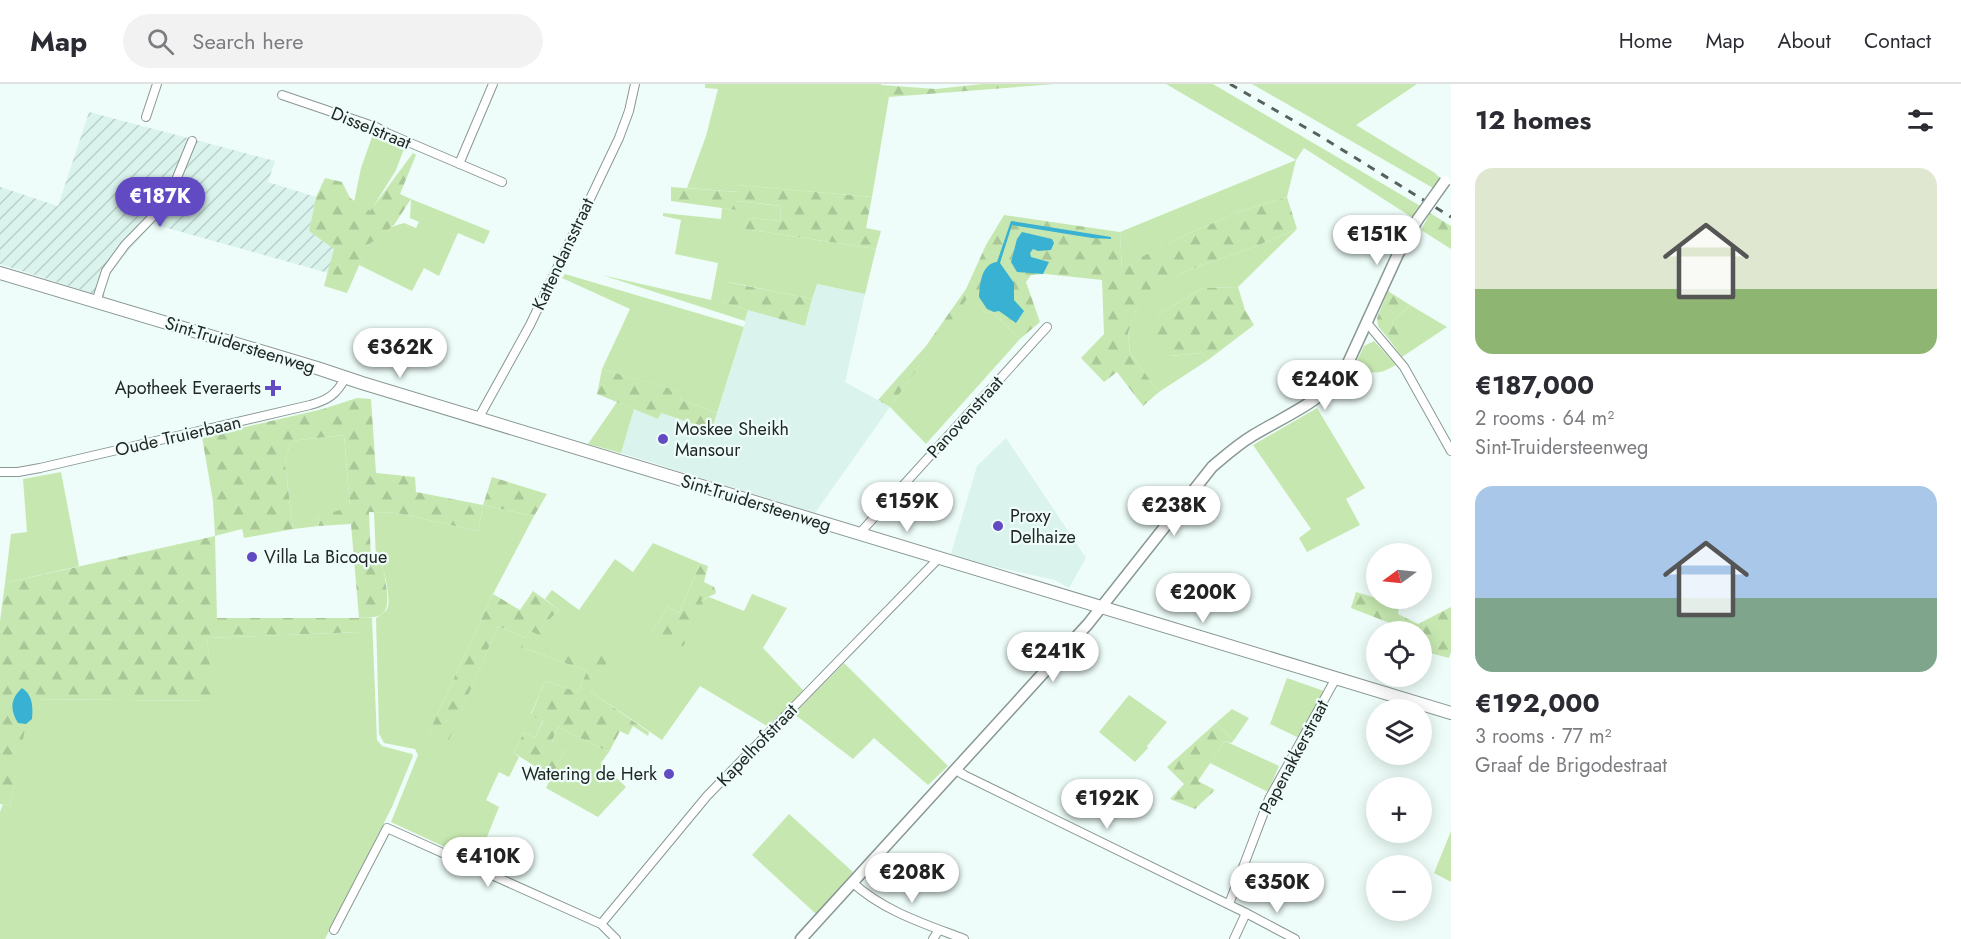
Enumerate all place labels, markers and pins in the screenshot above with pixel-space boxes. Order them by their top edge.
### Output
pin: €187K [118,177,202,228]
pin: €151K [1335,215,1419,266]
pin: €362K [358,328,442,379]
pin: €240K [1283,360,1367,411]
place label: Apotheek Everaerts [115,375,261,401]
marker: Apotheek Everaerts [266,381,280,395]
place label: Moskee Sheikh Mansour [675,416,789,463]
marker: Moskee Sheikh Mansour [656,432,670,446]
pin: €159K [865,482,949,533]
pin: €238K [1132,486,1216,537]
place label: Proxy Delhaize [1010,503,1076,550]
marker: Proxy Delhaize [991,519,1005,533]
place label: Villa La Bicoque [264,544,387,570]
marker: Villa La Bicoque [245,550,259,564]
pin: €200K [1161,573,1245,624]
pin: €241K [1011,632,1095,683]
place label: Watering de Herk [522,761,657,787]
marker: Watering de Herk [662,767,676,781]
pin: €192K [1065,779,1149,830]
pin: €410K [446,837,530,888]
pin: €208K [870,853,954,904]
pin: €350K [1235,863,1319,914]

